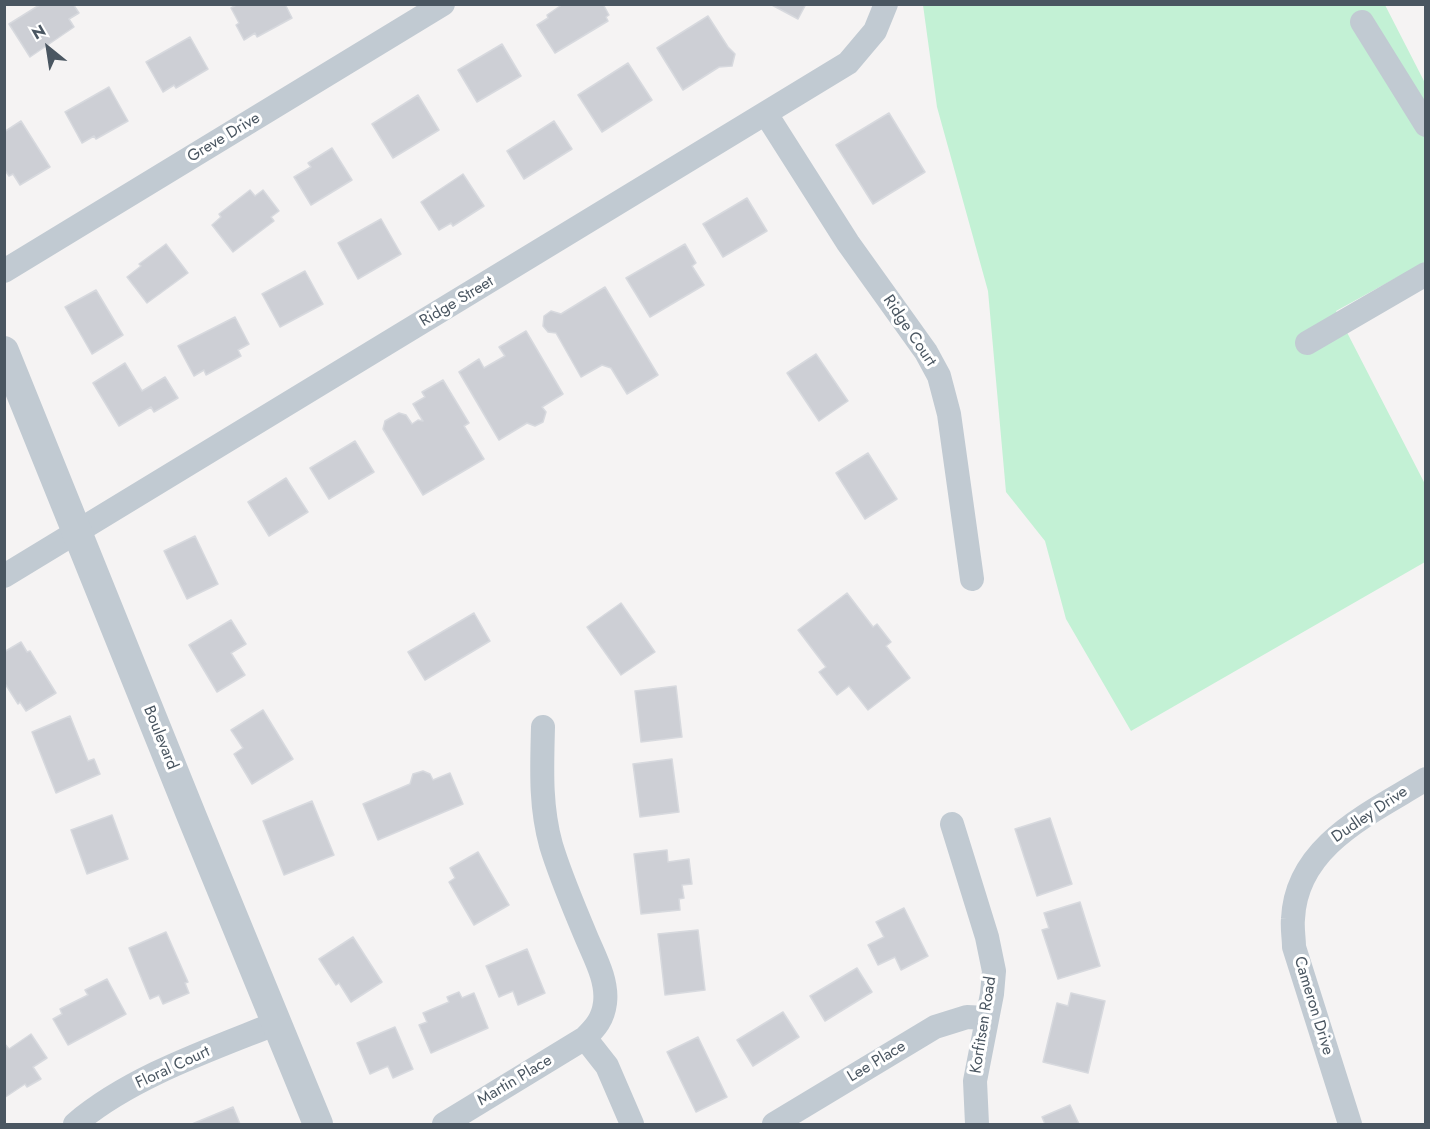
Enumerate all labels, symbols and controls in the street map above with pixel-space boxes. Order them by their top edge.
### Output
north arrow [18,18,78,78]
text: N [27,19,50,45]
street label: Greve Drive [184,109,264,167]
street label: Ridge Street [417,273,497,331]
street label: Ridge Court [878,292,940,370]
street label: Boulevard [139,703,181,773]
street label: Dudley Drive [1328,783,1412,847]
street label: Cameron Drive [1289,954,1337,1058]
street label: Korfitsen Road [967,975,1001,1075]
street label: Lee Place [844,1037,910,1087]
street label: Floral Court [133,1042,213,1094]
street label: Martin Place [474,1051,556,1111]

